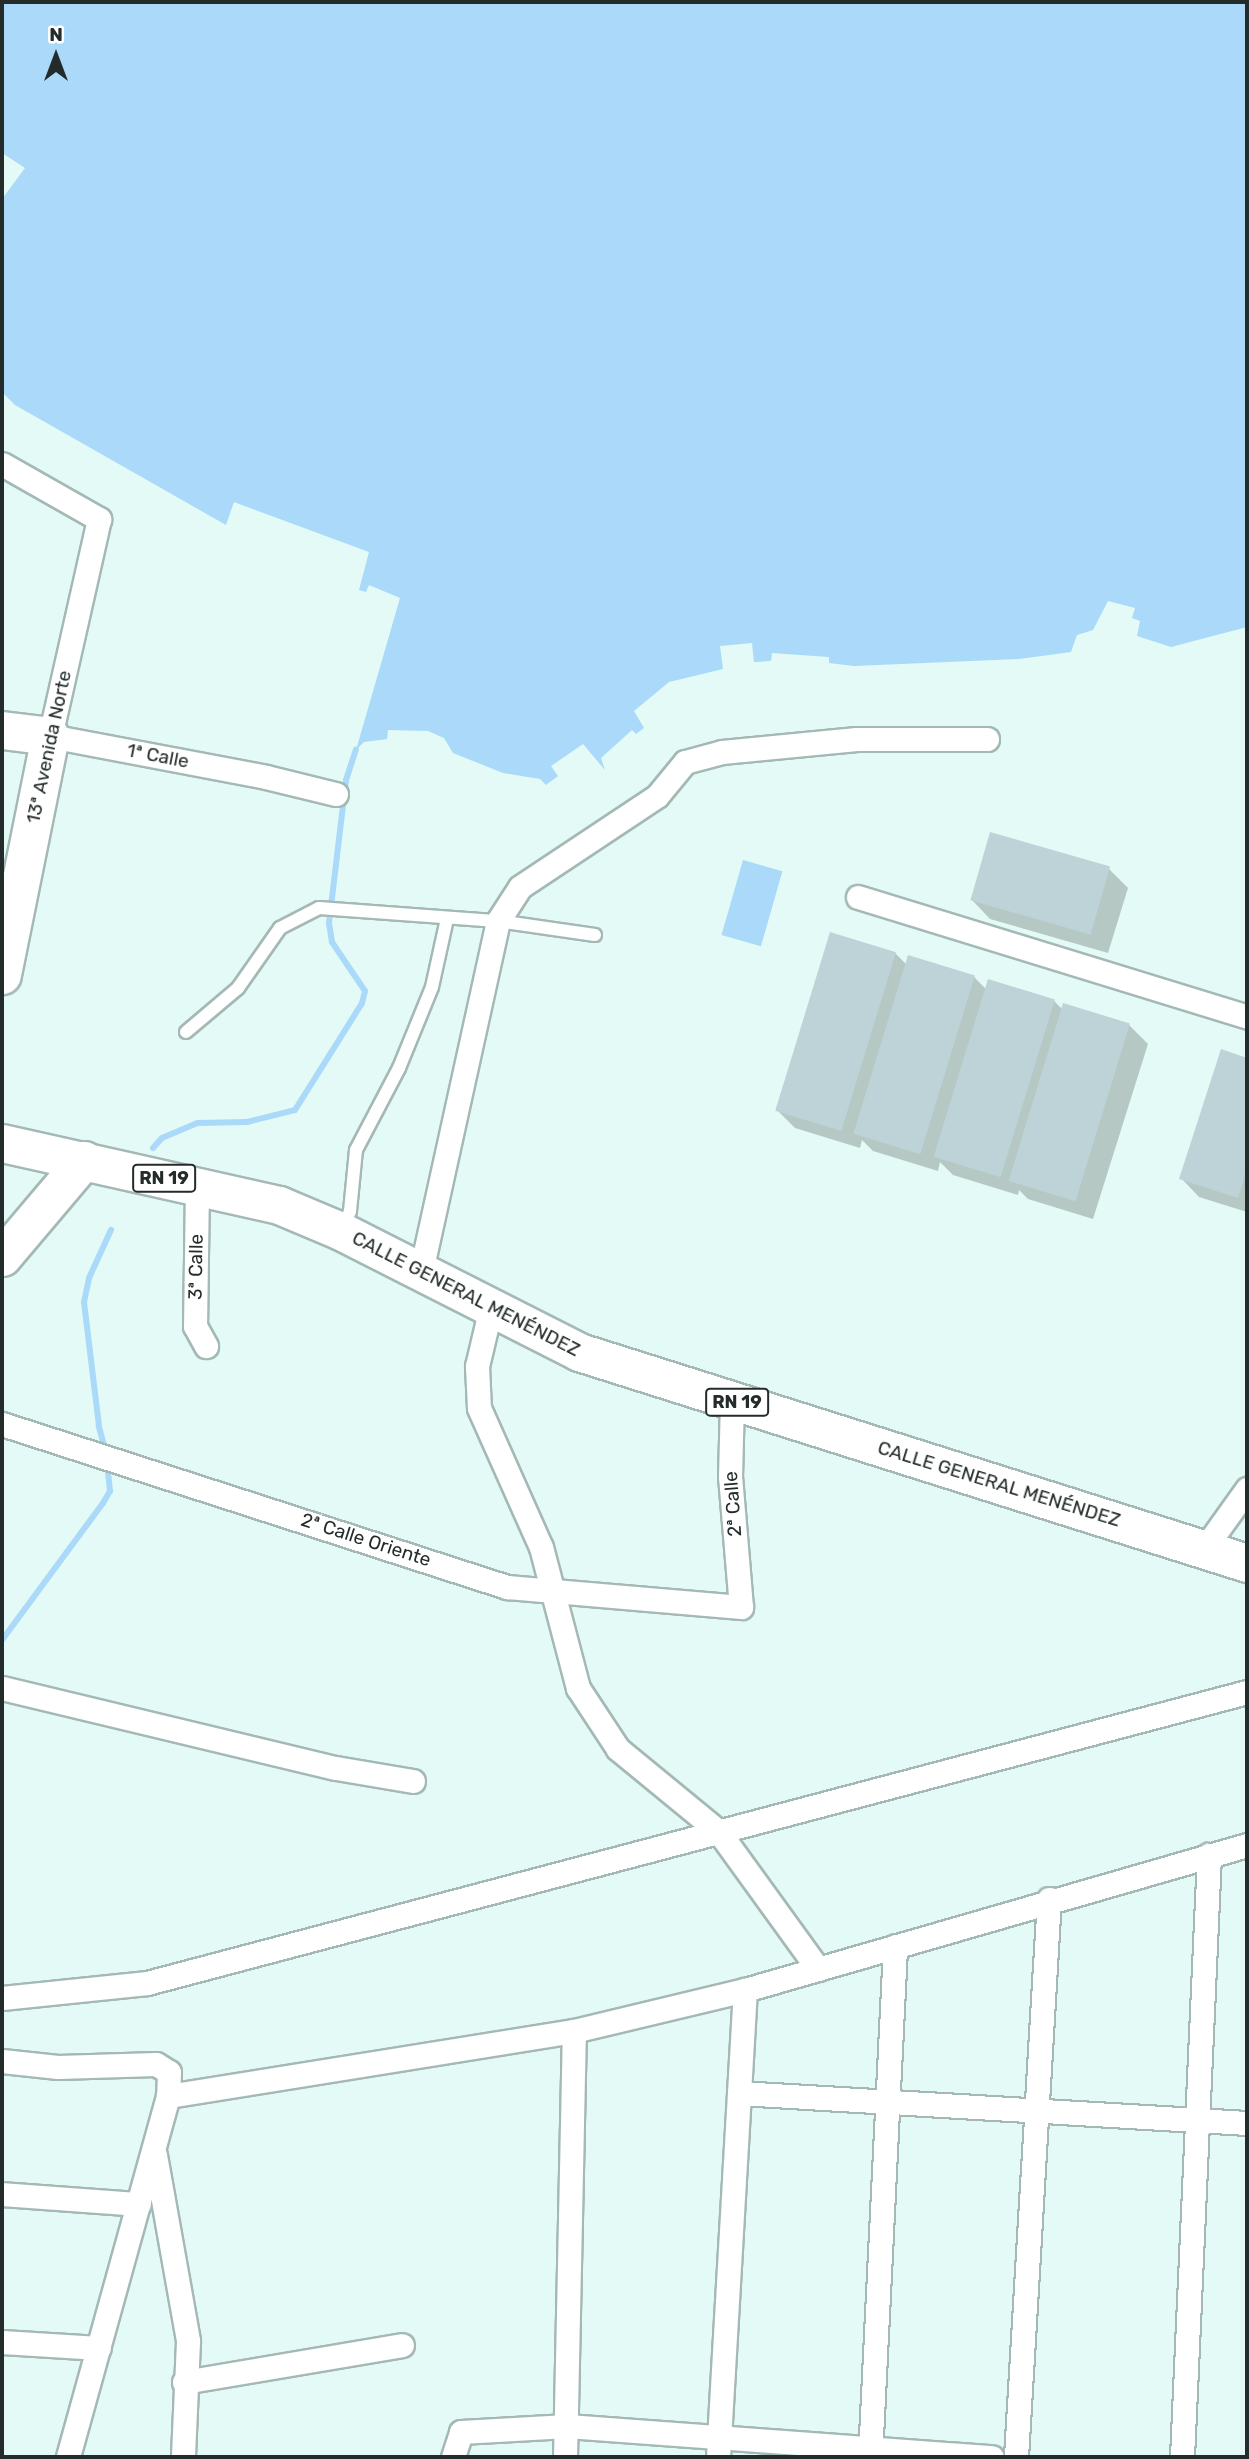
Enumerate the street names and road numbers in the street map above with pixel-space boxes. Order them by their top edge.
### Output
street label: 13ª Avenida Norte [22,668,76,826]
street label: 1ª Calle [125,739,191,773]
road number: RN 19 [131,1163,197,1192]
street label: CALLE GENERAL MENÉNDEZ [348,1226,584,1362]
street label: 3ª Calle [184,1234,208,1300]
road number: RN 19 [704,1387,770,1416]
street label: CALLE GENERAL MENÉNDEZ [875,1436,1123,1532]
street label: 2ª Calle [719,1470,747,1538]
street label: 2ª Calle Oriente [298,1508,434,1572]

